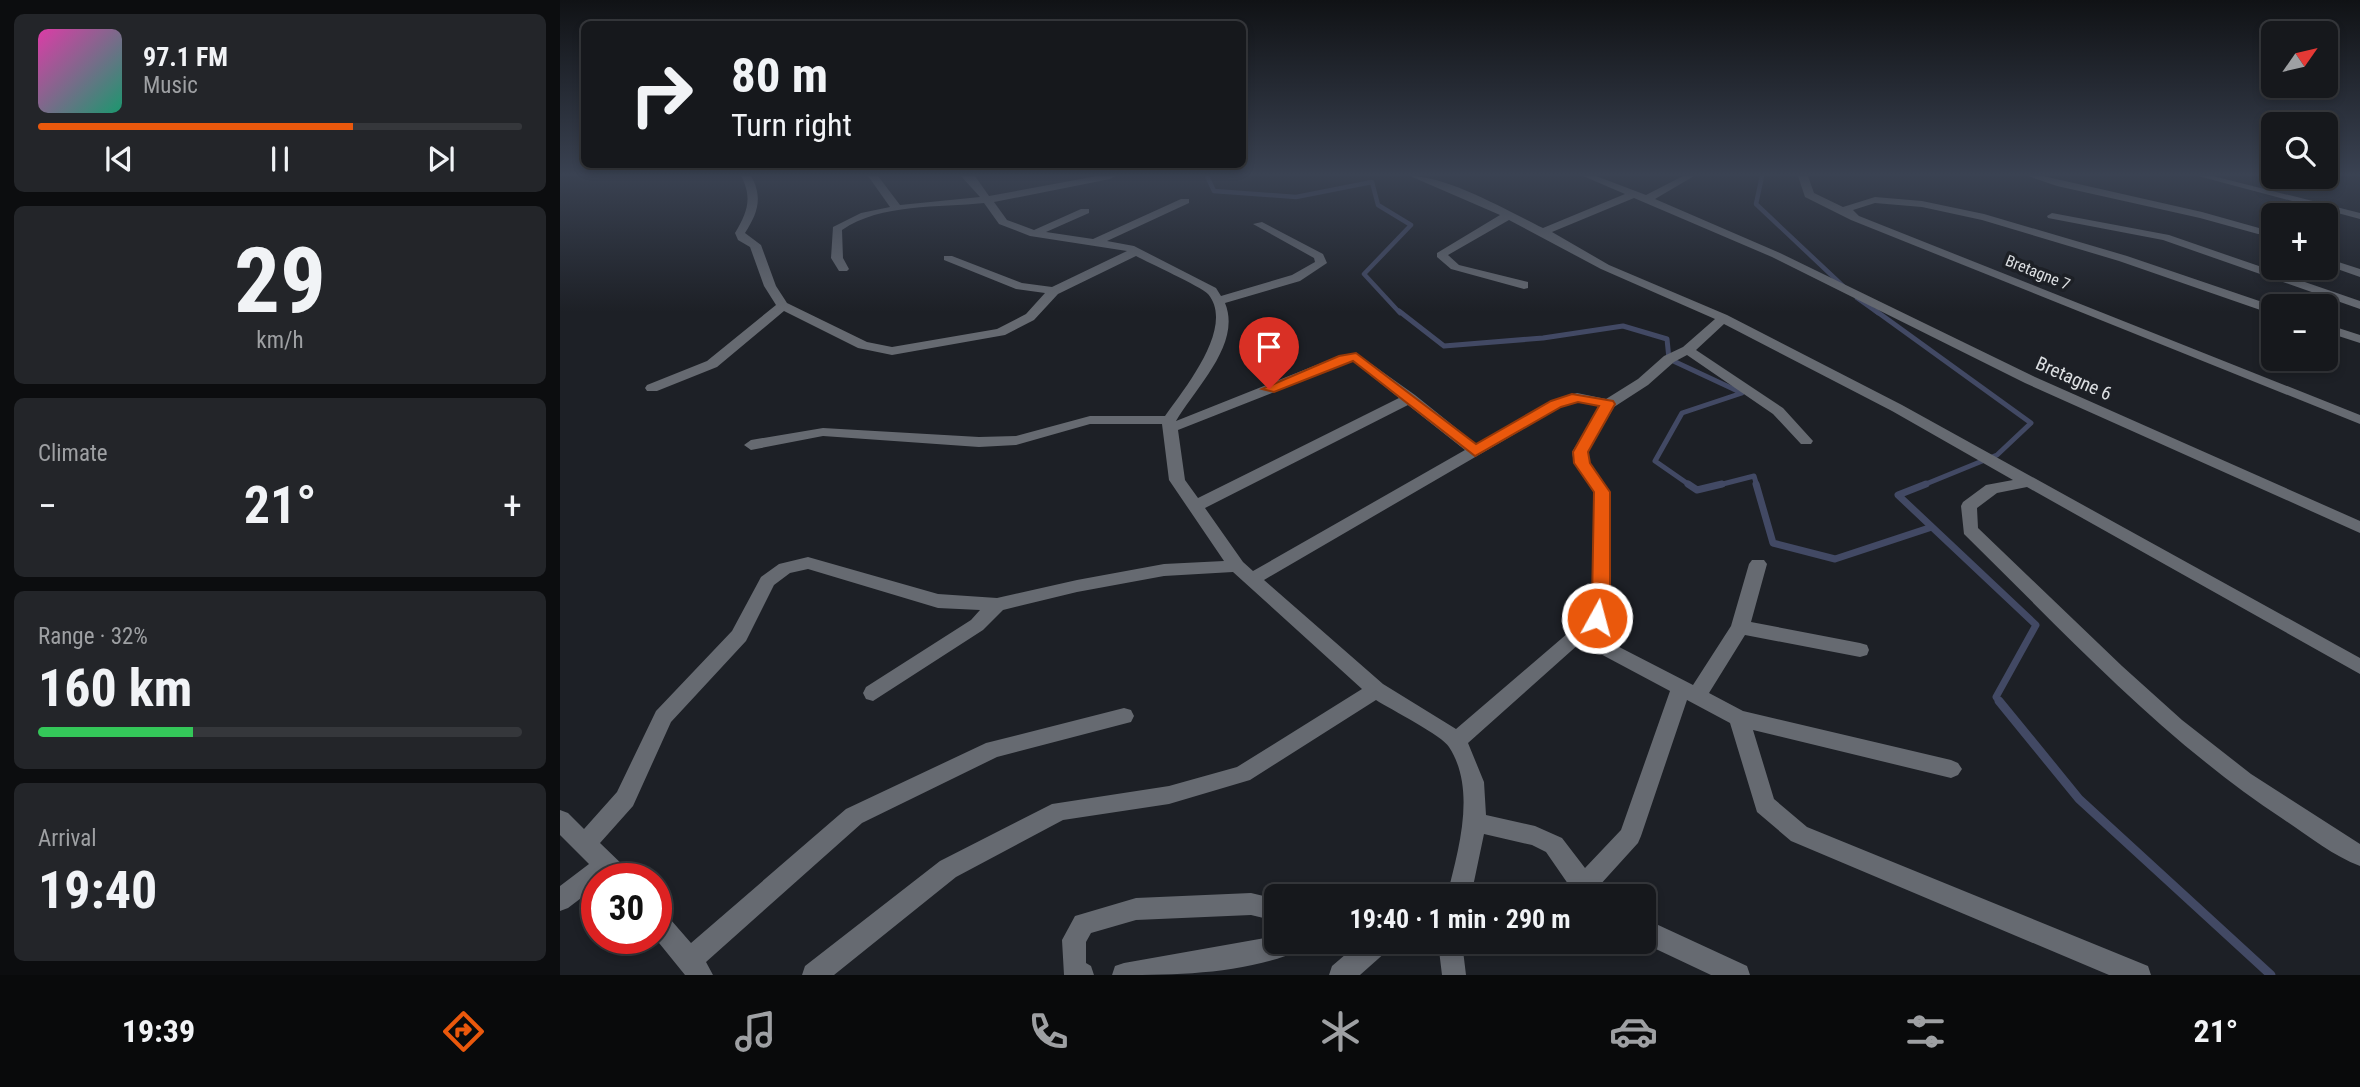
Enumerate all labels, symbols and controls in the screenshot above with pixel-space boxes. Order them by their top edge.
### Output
north arrow [2261,21,2338,98]
map controls [2261,21,2338,371]
text: 97.1 FM [143,42,228,72]
text: 80 m [731,47,828,104]
icon: right [616,49,707,140]
text: Music [143,72,198,99]
text: Turn right [731,106,852,144]
button: search [2261,112,2338,189]
icon: previous [100,140,138,178]
icon: pause [261,140,299,178]
icon: next [422,140,460,178]
button: + [2261,203,2338,280]
text: 29 [234,228,326,334]
street label: Bretagne 7 [2003,251,2073,294]
button: − [2261,294,2338,371]
pin [1239,317,1299,389]
text: km/h [256,327,304,354]
icon: arrive [1250,328,1288,366]
street label: Bretagne 6 [2032,352,2115,405]
text: Climate [38,440,108,467]
text: 21° [244,475,316,536]
text: − [38,484,57,528]
text: + [503,484,522,528]
position arrow [1560,581,1634,655]
text: Range · 32% [38,623,148,650]
text: 160 km [38,658,192,719]
text: Arrival [38,825,97,852]
text: 19:40 [38,860,157,921]
speed limit sign: 30 [581,863,672,954]
text: 19:40 · 1 min · 290 m [1350,904,1570,934]
icon: directions [439,1007,488,1056]
icon: music [731,1007,780,1056]
icon: phone [1024,1007,1073,1056]
icon: climate [1316,1007,1365,1056]
icon: car [1609,1007,1658,1056]
icon: filters [1901,1007,1950,1056]
text: 19:39 [122,1012,195,1050]
text: 21° [2193,1012,2238,1050]

